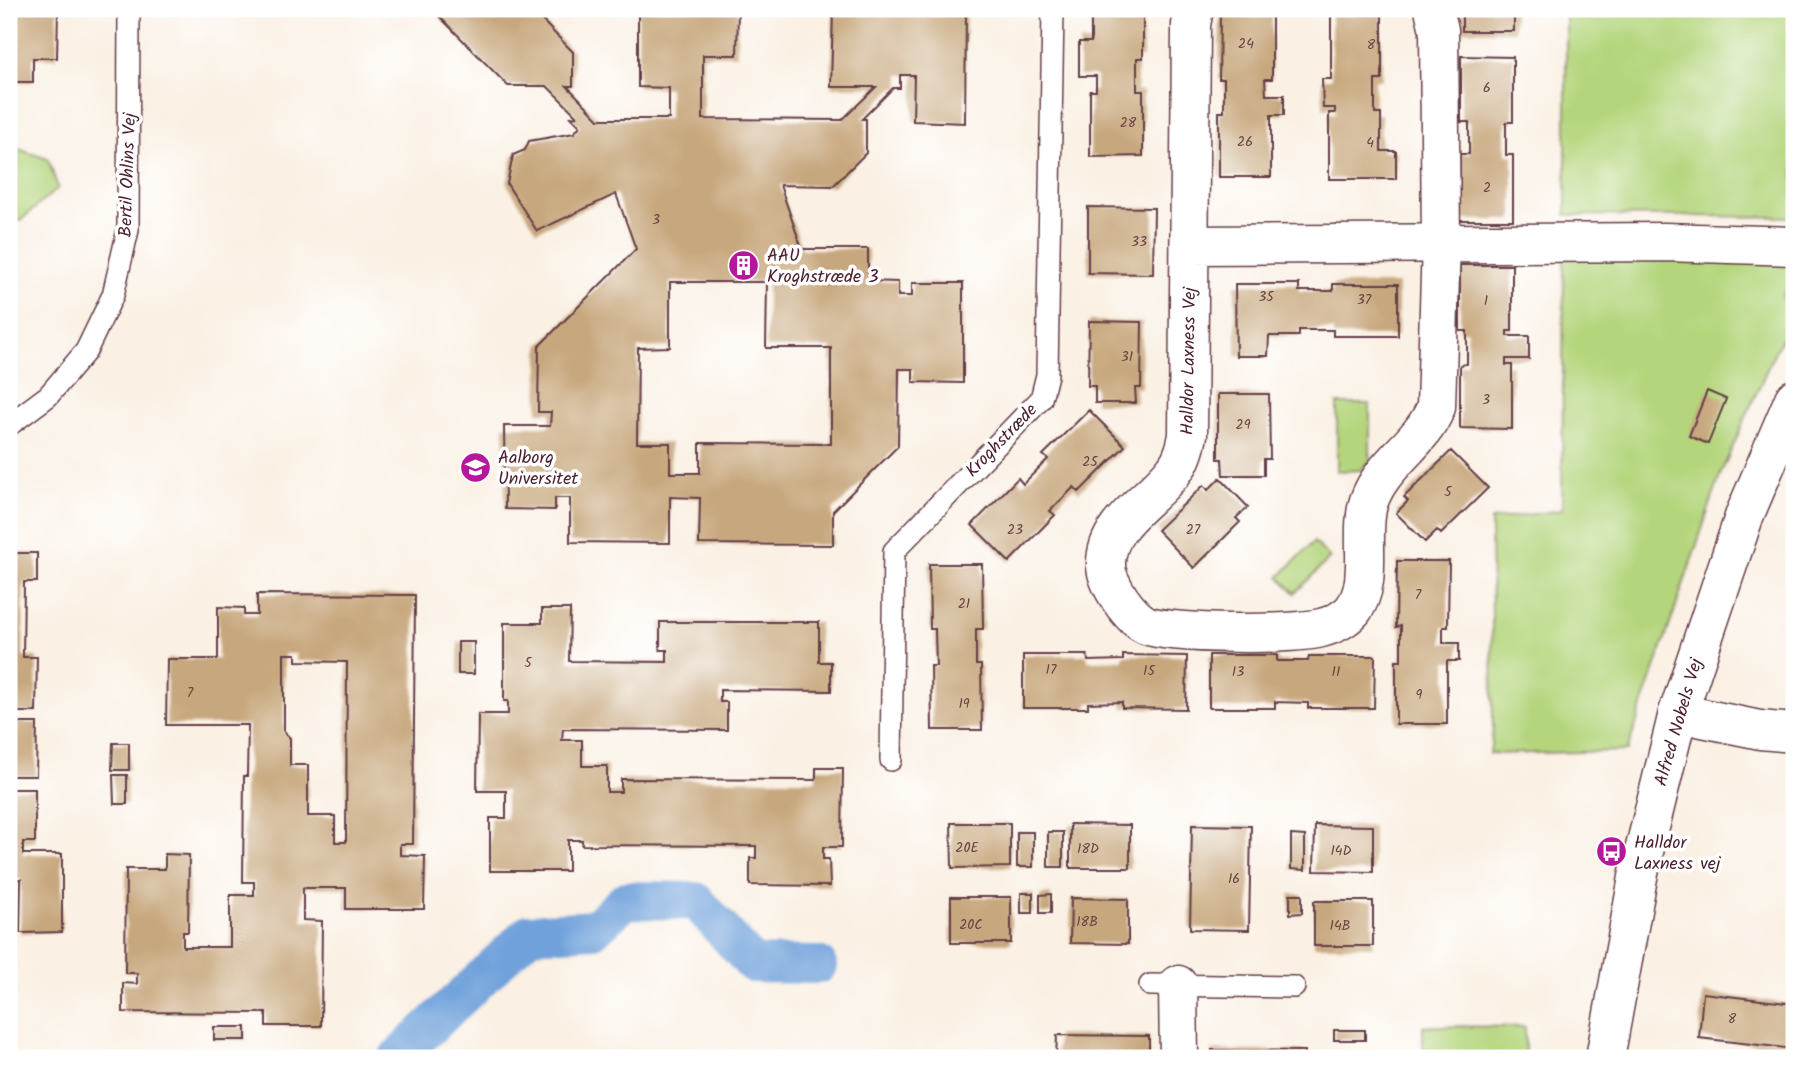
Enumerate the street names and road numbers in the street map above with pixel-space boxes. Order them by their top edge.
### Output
street label: Bertil Ohlins Vej [112,111,145,238]
street label: Halldor Laxness Vej [1174,285,1205,435]
street label: Kroghstræde [959,397,1045,485]
street label: Alfred Nobels Vej [1647,654,1712,790]

